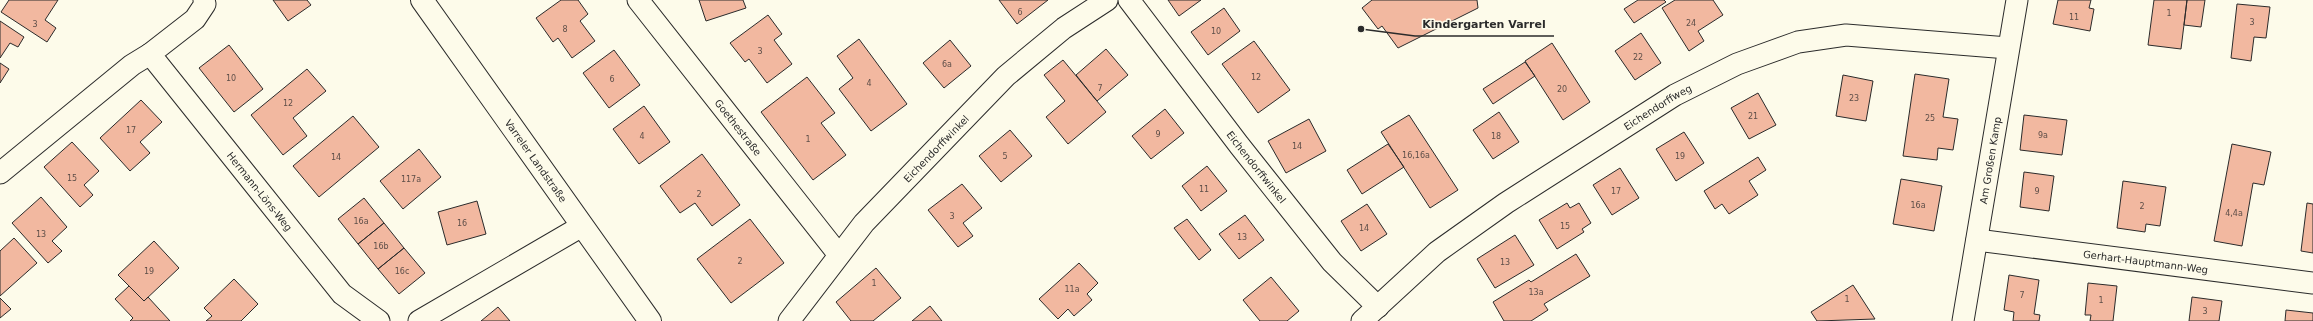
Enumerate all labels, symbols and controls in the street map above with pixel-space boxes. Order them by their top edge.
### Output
house number: 6 [1017,8,1023,17]
house number: 1 [2166,9,2172,18]
callout: Kindergarten Varrel [1415,13,1554,36]
house number: 11 [2069,13,2079,22]
text: Kindergarten Varrel [1422,18,1546,31]
house number: 3 [2249,18,2255,27]
house number: 24 [1686,19,1696,28]
house number: 3 [32,20,38,29]
house number: 8 [562,25,568,34]
house number: 10 [1211,27,1221,36]
house number: 3 [757,47,763,56]
house number: 22 [1633,53,1643,62]
house number: 6a [942,60,952,69]
house number: 12 [1251,73,1261,82]
house number: 10 [226,74,236,83]
house number: 6 [609,75,615,84]
house number: 4 [866,79,872,88]
street label: Eichendorffweg [1622,82,1693,132]
house number: 7 [1097,84,1103,93]
house number: 20 [1557,85,1567,94]
house number: 23 [1849,94,1859,103]
street label: Goethestraße [713,97,764,157]
house number: 12 [283,99,293,108]
house number: 21 [1748,112,1758,121]
street label: Eichendorffwinkel [901,113,971,184]
house number: 25 [1925,114,1935,123]
street label: Am Großen Kamp [1977,116,2003,205]
street label: Varreler Landstraße [503,117,569,204]
house number: 17 [126,126,136,135]
street label: Eichendorffwinkel [1225,129,1288,205]
house number: 9 [1155,130,1161,139]
house number: 9a [2038,131,2048,140]
house number: 4 [639,132,645,141]
house number: 18 [1491,132,1501,141]
house number: 1 [805,135,811,144]
house number: 14 [1292,142,1302,151]
street label: Hermann-Löns-Weg [225,150,295,233]
house number: 16,16a [1402,151,1430,160]
house number: 5 [1002,152,1008,161]
house number: 19 [1675,152,1685,161]
house number: 14 [331,153,341,162]
house number: 15 [67,174,77,183]
house number: 117a [401,175,421,184]
house number: 11 [1199,185,1209,194]
house number: 17 [1611,187,1621,196]
house number: 9 [2034,187,2040,196]
house number: 2 [696,190,702,199]
house number: 16a [1910,201,1926,210]
house number: 2 [2139,202,2145,211]
house number: 4,4a [2225,209,2243,218]
house number: 3 [949,212,955,221]
house number: 16a [353,217,369,226]
house number: 16 [457,219,467,228]
house number: 15 [1560,222,1570,231]
house number: 14 [1359,224,1369,233]
house number: 13 [36,230,46,239]
house number: 13 [1237,233,1247,242]
house number: 16b [373,242,389,251]
street label: Gerhart-Hauptmann-Weg [2082,248,2209,275]
house number: 2 [737,257,743,266]
house number: 13 [1500,258,1510,267]
house number: 19 [144,267,154,276]
house number: 16c [395,267,409,276]
house number: 1 [871,279,877,288]
house number: 11a [1064,285,1080,294]
house number: 13a [1528,288,1544,297]
house number: 7 [2019,291,2025,300]
house number: 1 [1844,295,1850,304]
house number: 1 [2098,296,2104,305]
house number: 3 [2202,307,2208,316]

